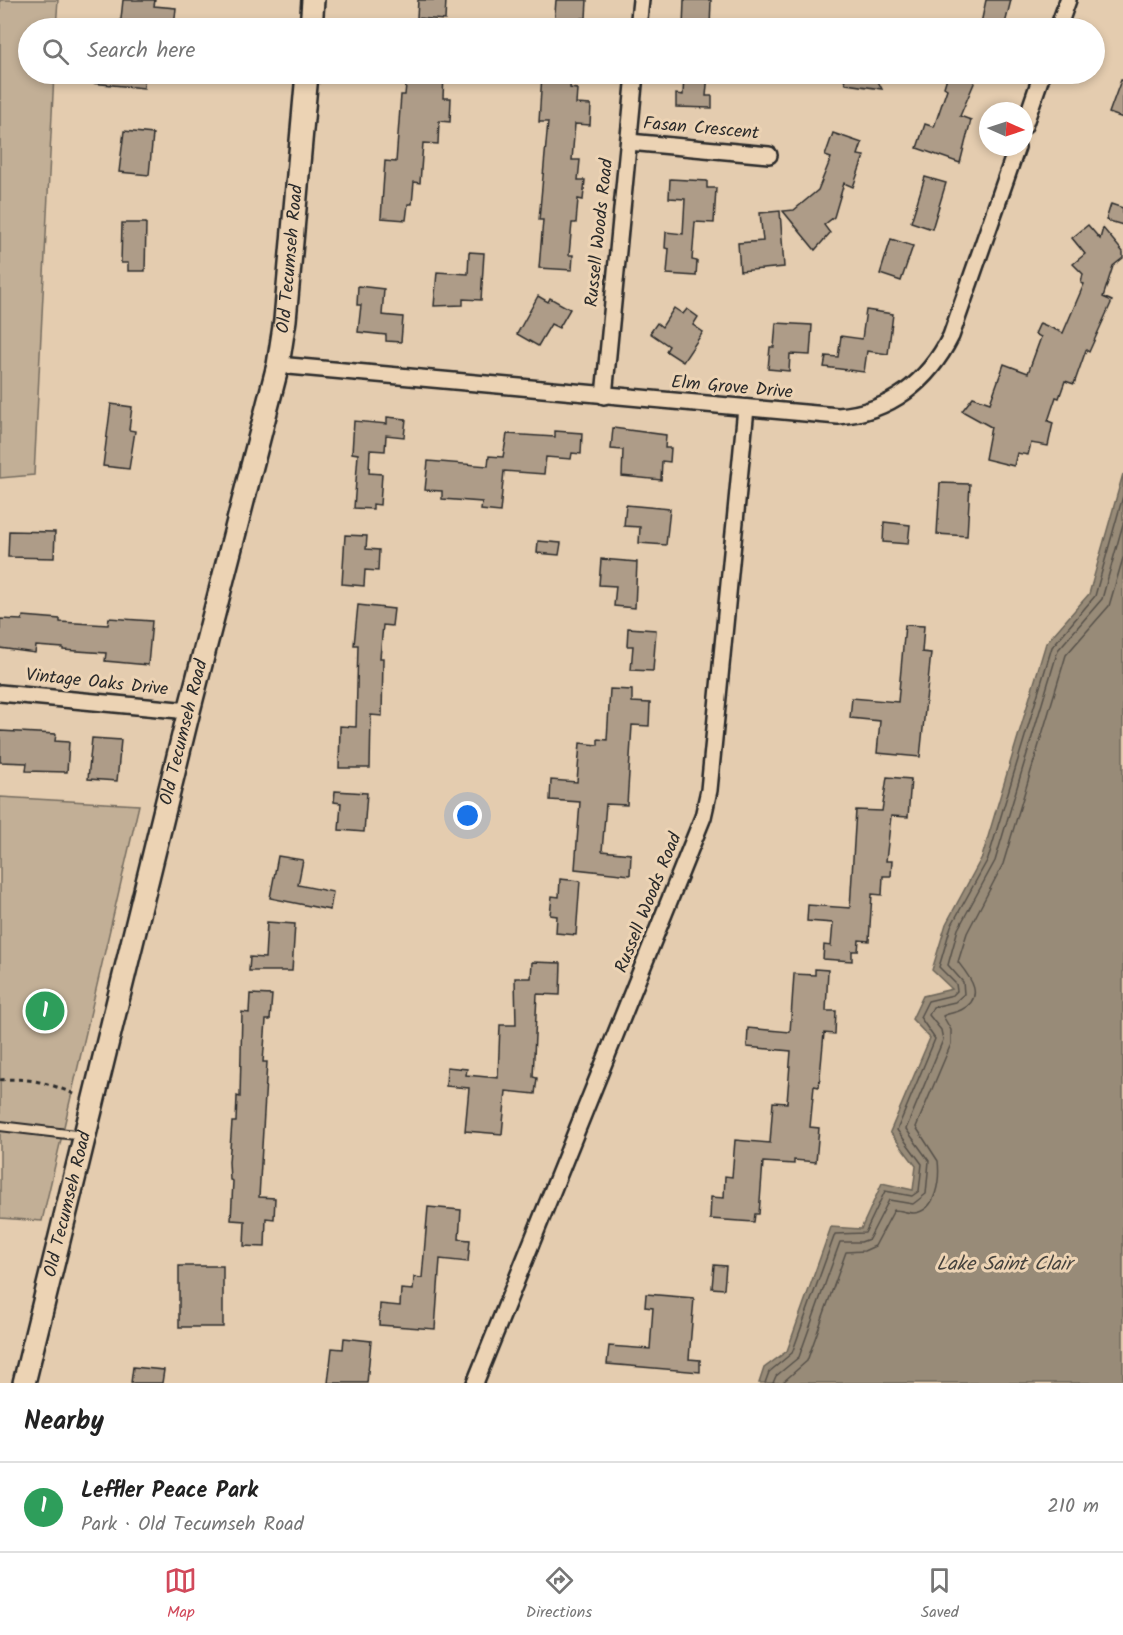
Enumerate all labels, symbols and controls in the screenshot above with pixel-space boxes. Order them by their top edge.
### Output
search box [18,18,1105,84]
text: Search here [87,34,195,69]
icon: search [39,35,72,68]
north arrow [979,102,1033,156]
street label: Fasan Crescent [642,110,761,149]
street label: Russell Woods Road [578,156,622,309]
street label: Old Tecumseh Road [269,182,312,335]
street label: Elm Grove Drive [670,368,794,408]
street label: Old Tecumseh Road [152,655,216,808]
street label: Vintage Oaks Drive [24,661,170,705]
your location [453,801,482,830]
street label: Russell Woods Road [608,828,691,978]
pin: 1 [26,988,64,1034]
street label: Old Tecumseh Road [36,1127,100,1280]
water label: Lake Saint Clair [936,1249,1076,1281]
text: Nearby [24,1401,104,1443]
text: Leffler Peace Park [81,1474,258,1509]
text: 1 [40,1491,47,1523]
text: 210 m [1047,1491,1099,1523]
text: Park · Old Tecumseh Road [81,1509,304,1541]
tab: Map [164,1564,197,1625]
tab: Directions [526,1564,592,1625]
tab: Saved [921,1564,959,1625]

